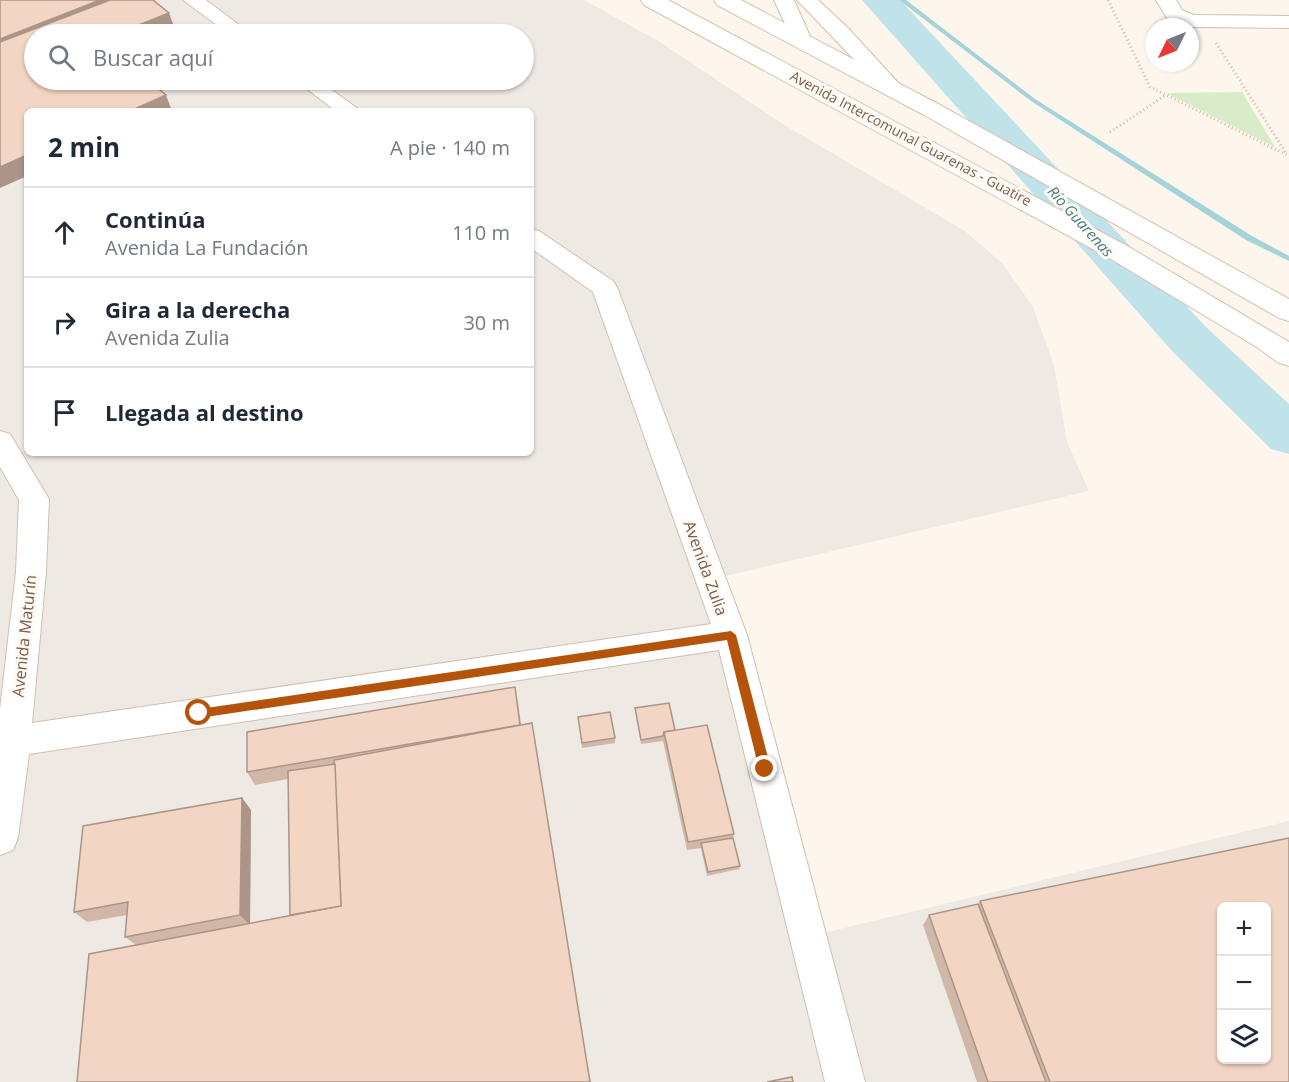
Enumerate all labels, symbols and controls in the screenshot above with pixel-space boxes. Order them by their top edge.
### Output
north arrow [1145,18,1199,72]
search box [24,24,534,90]
icon: search [45,41,78,74]
text: Buscar aquí [93,42,213,72]
street label: Avenida Intercomunal Guarenas - Guatire [787,66,1035,210]
text: 2 min [48,129,120,165]
text: A pie · 140 m [390,134,510,161]
water label: Río Guarenas [1044,181,1119,261]
text: Continúa [105,204,206,234]
icon: ahead [48,216,81,249]
text: 110 m [452,219,510,246]
text: Avenida La Fundación [105,234,309,261]
text: Gira a la derecha [105,294,290,324]
icon: right [48,306,81,339]
text: 30 m [463,309,510,336]
text: Avenida Zulia [105,324,230,351]
icon: arrive [48,396,81,429]
text: Llegada al destino [105,397,304,427]
street label: Avenida Zulia [679,517,733,619]
street label: Avenida Maturín [7,574,41,698]
route start [185,699,211,725]
route end [751,755,777,781]
map controls [1217,902,1271,1064]
button: + [1217,902,1271,956]
button: − [1217,956,1271,1010]
button: layers [1217,1010,1271,1064]

